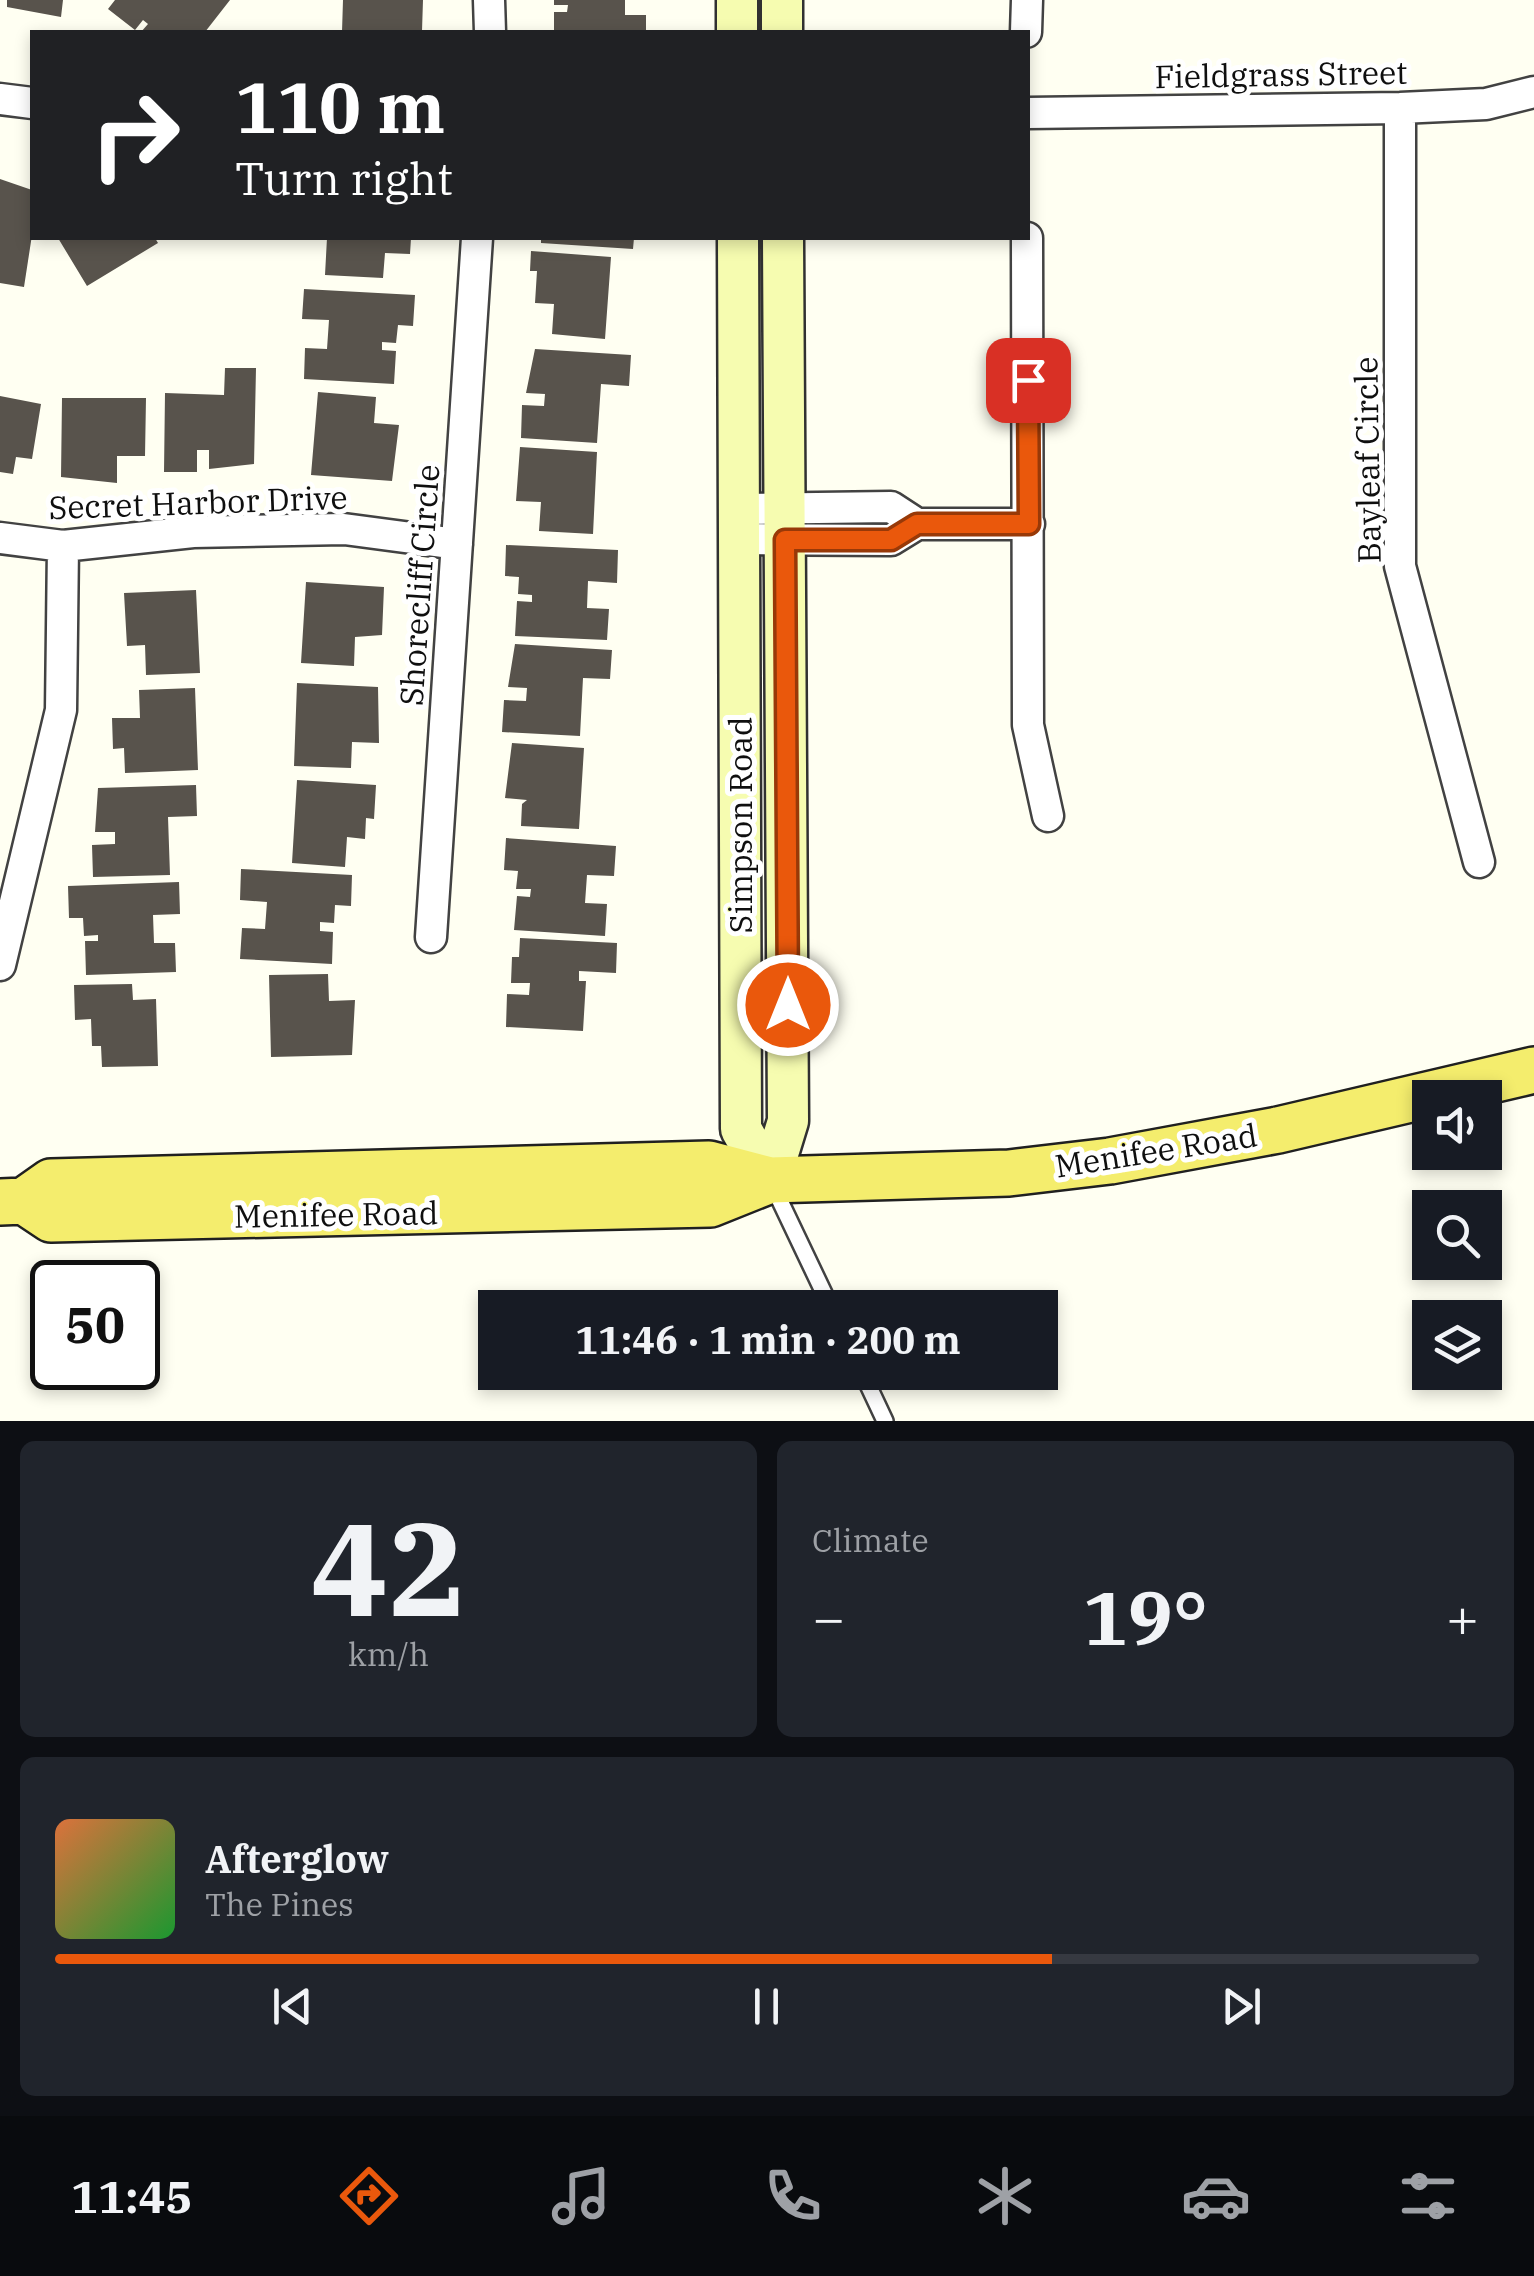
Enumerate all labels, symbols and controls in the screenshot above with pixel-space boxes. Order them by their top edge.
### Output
street label: Fieldgrass Street [1154,51,1408,97]
text: 110 m [235,61,445,152]
icon: right [70,70,200,200]
text: Turn right [235,149,453,207]
pin [986,338,1071,423]
icon: arrive [1001,353,1056,408]
street label: Bayleaf Circle [1344,356,1390,564]
street label: Shorecliff Circle [390,463,448,707]
street label: Secret Harbor Drive [48,476,348,528]
street label: Simpson Road [719,717,761,933]
position arrow [736,953,840,1057]
map controls [1412,1080,1502,1390]
button: sound [1412,1080,1502,1170]
street label: Menifee Road [1052,1113,1260,1187]
button: search [1412,1190,1502,1280]
street label: Menifee Road [233,1191,439,1237]
speed limit sign: 50 [30,1260,160,1390]
button: layers [1412,1300,1502,1390]
text: 11:46 · 1 min · 200 m [575,1315,961,1364]
text: 42 [310,1483,467,1652]
text: Climate [812,1519,929,1561]
text: 19° [1083,1568,1208,1666]
text: − [812,1582,845,1653]
text: + [1446,1582,1479,1653]
text: km/h [348,1633,429,1675]
text: Afterglow [205,1834,389,1883]
text: The Pines [205,1883,354,1925]
icon: previous [265,1979,320,2034]
icon: pause [739,1979,794,2034]
icon: next [1214,1979,1269,2034]
icon: directions [334,2161,404,2231]
icon: music [546,2161,616,2231]
icon: phone [758,2161,828,2231]
icon: climate [970,2161,1040,2231]
icon: car [1181,2161,1251,2231]
icon: filters [1393,2161,1463,2231]
text: 11:45 [71,2167,193,2225]

